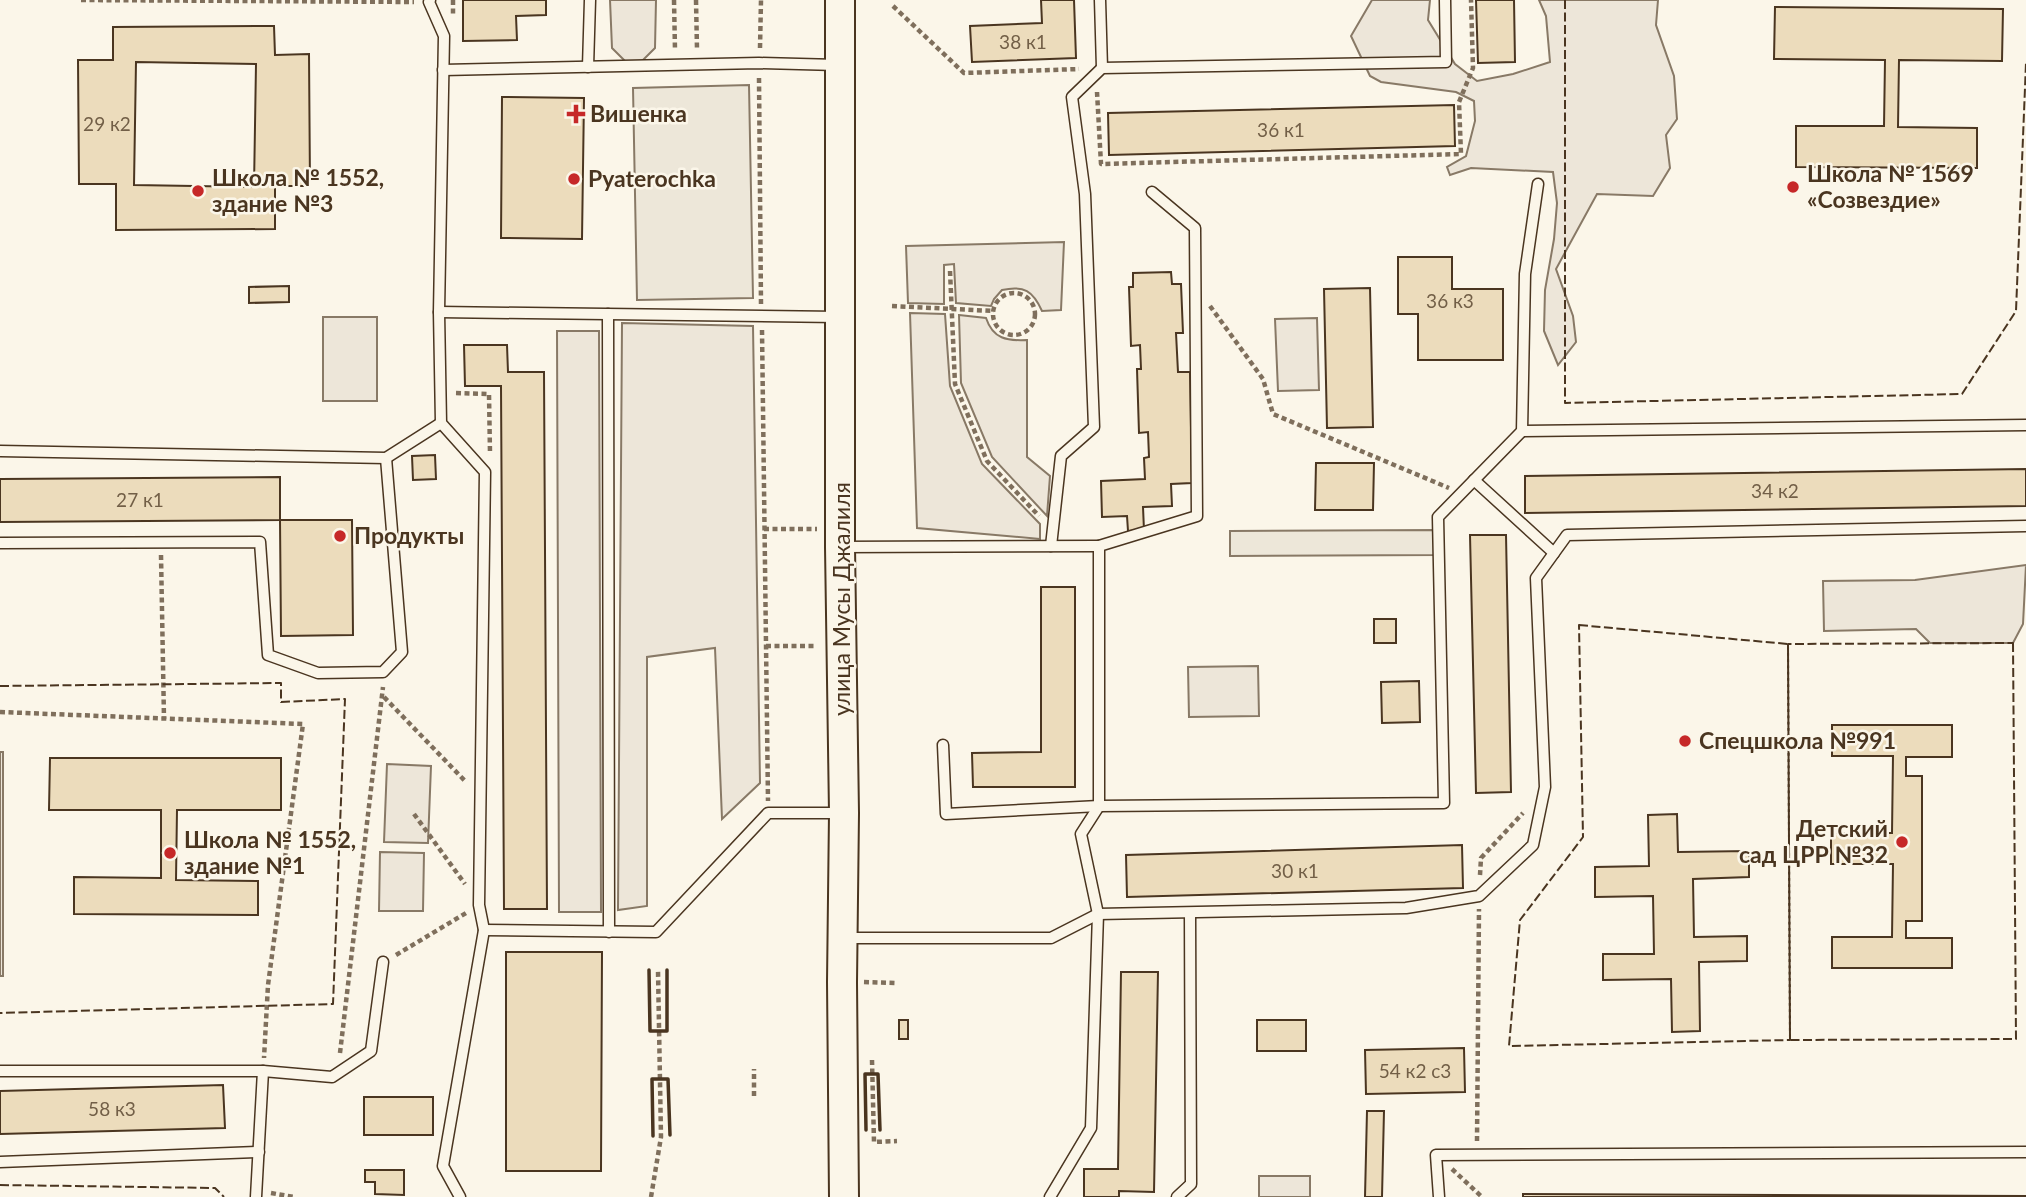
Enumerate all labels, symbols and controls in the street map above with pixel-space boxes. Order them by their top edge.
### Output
house number: 38 к1 [999,30,1047,53]
place label: Вишенка [590,99,687,127]
marker: Вишенка [568,106,584,122]
house number: 29 к2 [83,112,131,135]
house number: 36 к1 [1257,118,1305,141]
place label: Школа № 1569 «Созвездие» [1807,159,1974,213]
place label: Школа № 1552, здание №3 [212,163,384,217]
place label: Pyaterochka [588,164,716,192]
marker: Pyaterochka [566,171,582,187]
marker: Школа № 1569 «Созвездие» [1785,179,1801,195]
marker: Школа № 1552, здание №3 [190,183,206,199]
house number: 36 к3 [1426,289,1474,312]
house number: 34 к2 [1751,479,1799,502]
street label: улица Мусы Джалиля [827,482,855,716]
house number: 27 к1 [116,488,164,511]
place label: Продукты [354,521,464,549]
marker: Продукты [332,528,348,544]
place label: Спецшкола №991 [1699,726,1896,754]
marker: Спецшкола №991 [1677,733,1693,749]
place label: Детский сад ЦРР №32 [1739,814,1888,868]
place label: Школа № 1552, здание №1 [184,825,356,879]
marker: Детский сад ЦРР №32 [1894,834,1910,850]
marker: Школа № 1552, здание №1 [162,845,178,861]
house number: 30 к1 [1271,859,1319,882]
house number: 54 к2 с3 [1379,1059,1451,1082]
house number: 58 к3 [88,1097,136,1120]

